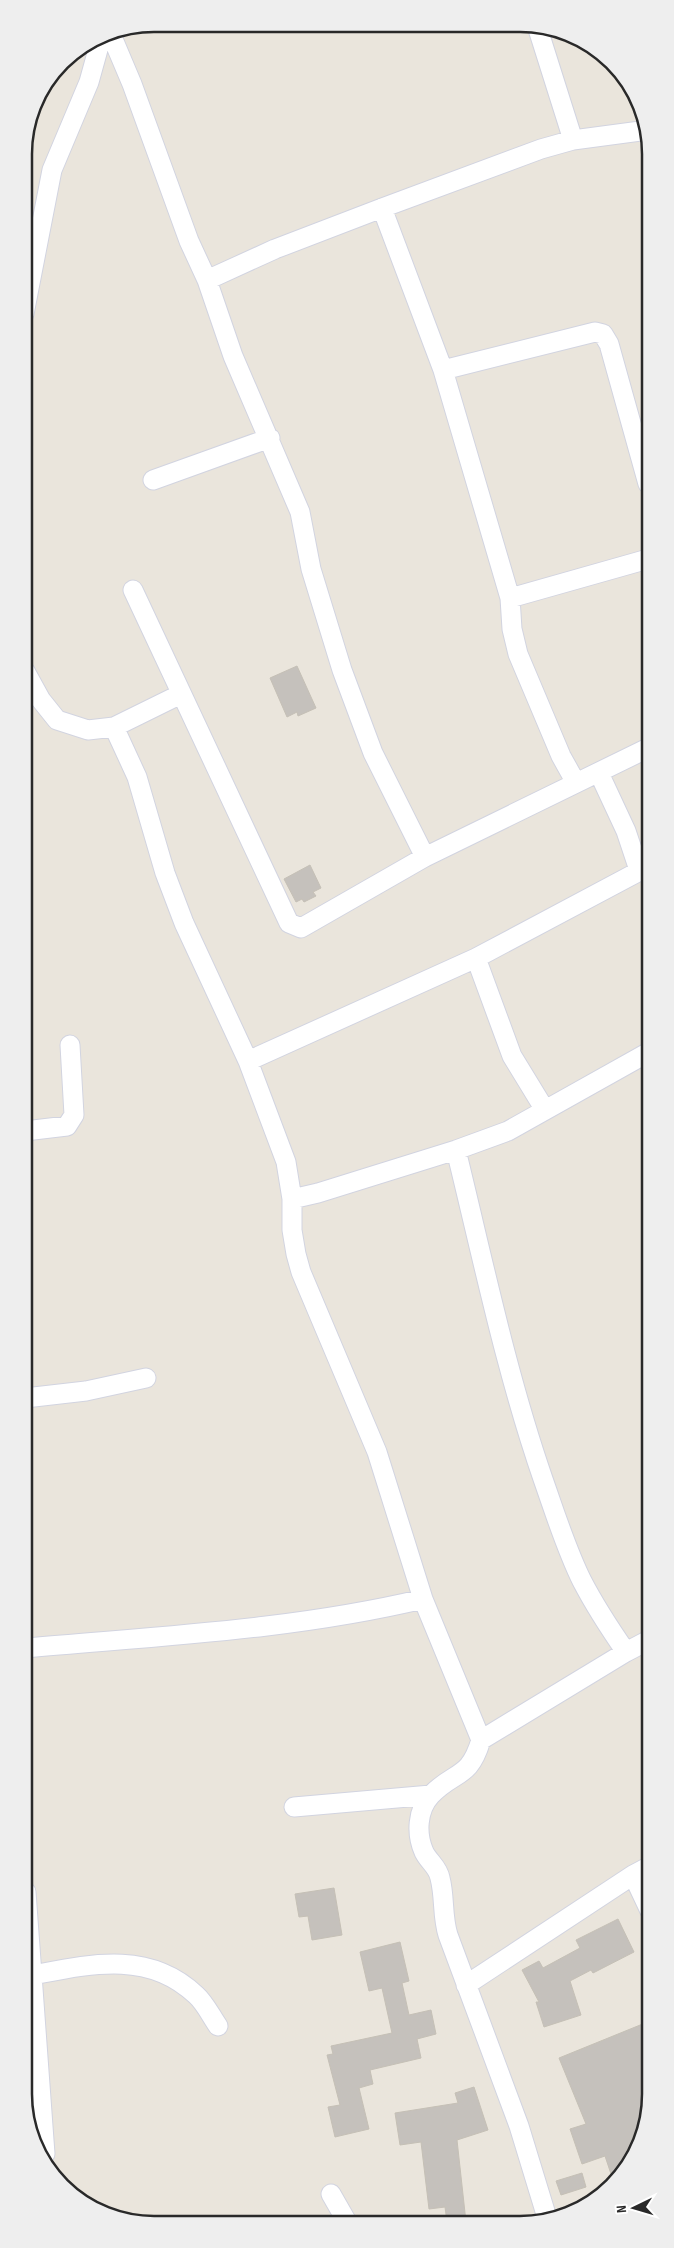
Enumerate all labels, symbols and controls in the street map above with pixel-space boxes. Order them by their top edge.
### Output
north arrow [609,2183,659,2233]
text: N [613,2205,630,2214]

